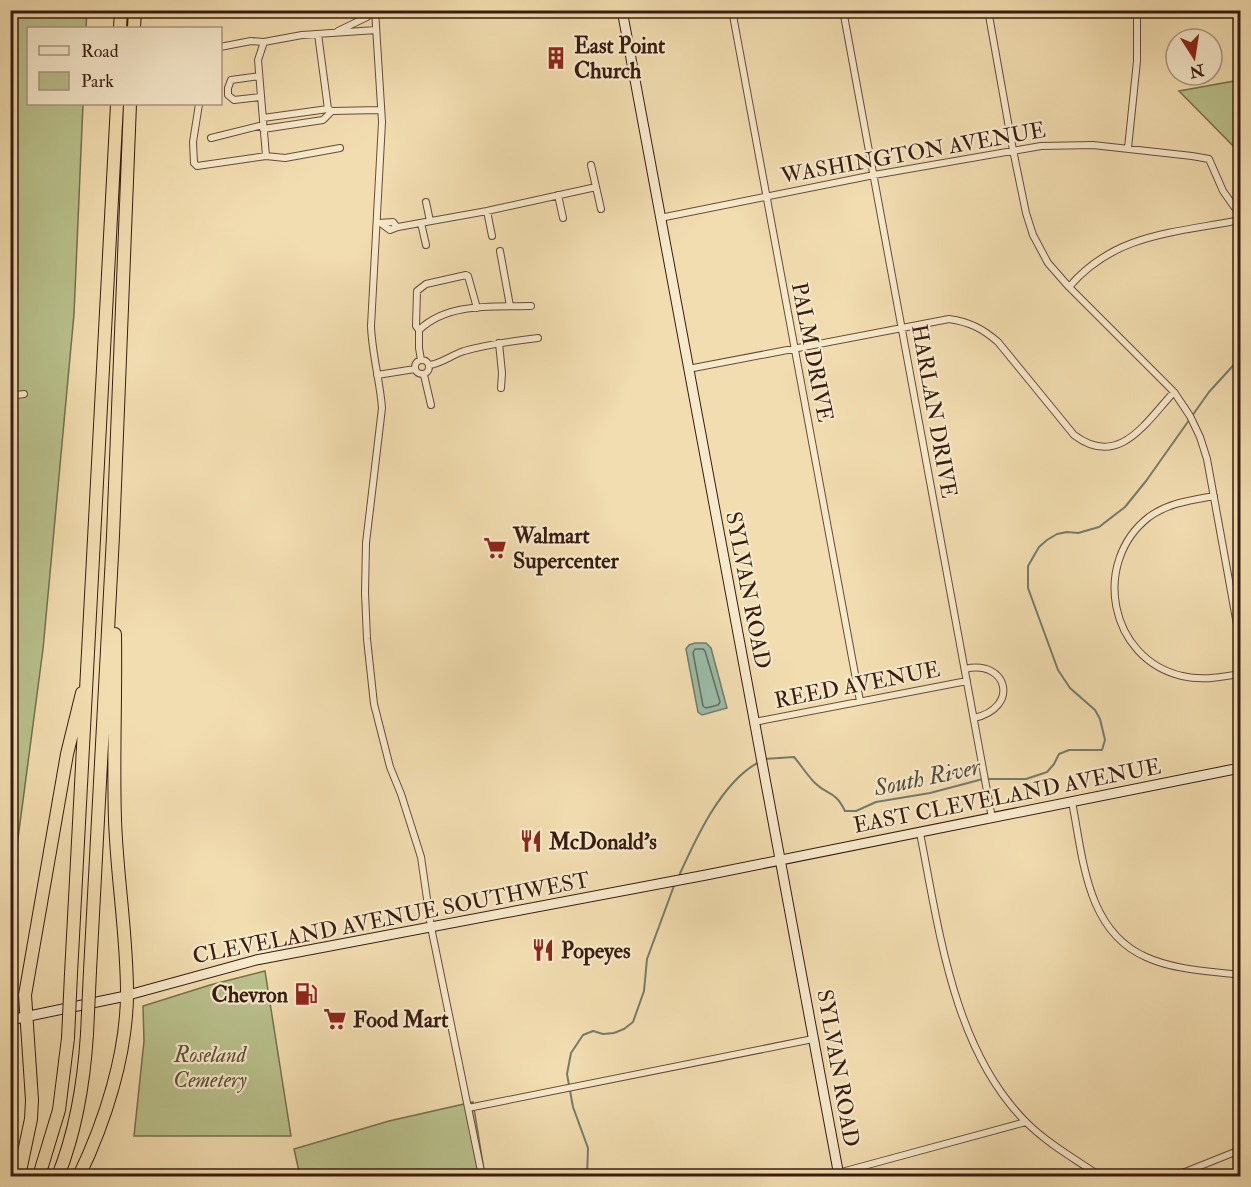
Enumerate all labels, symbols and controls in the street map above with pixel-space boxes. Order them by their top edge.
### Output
legend [27,27,222,105]
north arrow [1164,27,1224,87]
place label: East Point Church [574,32,666,85]
text: Road [81,40,119,63]
building icon: East Point Church [543,45,569,71]
text: N [1187,59,1207,82]
text: Park [81,70,114,93]
street label: WASHINGTON AVENUE [778,116,1048,190]
street label: PALM DRIVE [785,280,839,425]
street label: HARLAN DRIVE [905,322,963,500]
street label: SYLVAN ROAD [719,509,777,671]
place label: Walmart Supercenter [512,522,620,576]
supermarket icon: Walmart Supercenter [482,535,508,561]
street label: REED AVENUE [772,655,942,715]
water label: South River [870,751,984,804]
street label: EAST CLEVELAND AVENUE [851,752,1163,840]
restaurant icon: McDonald's [518,828,544,854]
place label: McDonald's [548,828,657,856]
street label: CLEVELAND AVENUE SOUTHWEST [190,866,593,970]
restaurant icon: Popeyes [530,937,556,963]
place label: Popeyes [561,937,631,966]
place label: Chevron [212,981,289,1009]
fuel station icon: Chevron [293,981,319,1007]
street label: SYLVAN ROAD [810,987,866,1149]
supermarket icon: Food Mart [322,1006,348,1032]
place label: Food Mart [353,1006,449,1034]
park label: Roseland Cemetery [173,1041,248,1094]

